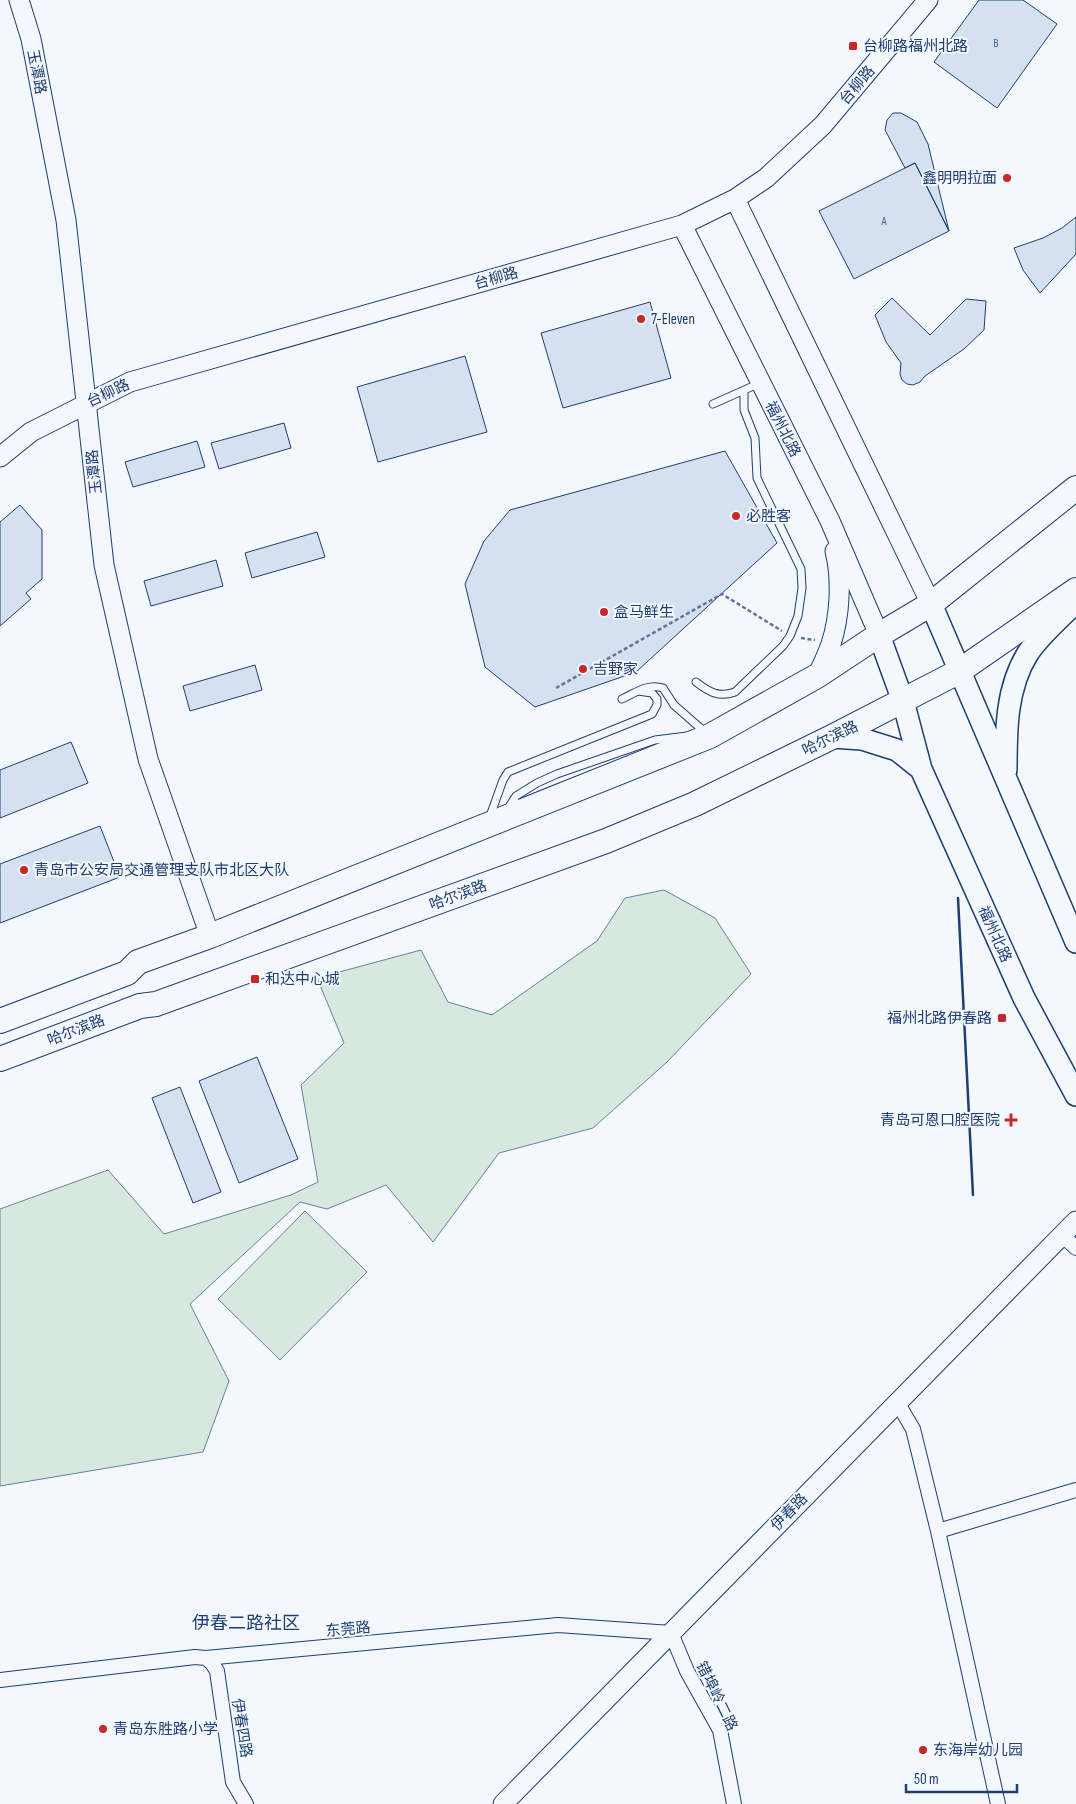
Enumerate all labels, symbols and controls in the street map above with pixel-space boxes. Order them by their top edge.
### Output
house number: B [993,36,999,51]
place label: 台柳路福州北路 [863,37,968,56]
marker: 台柳路福州北路 [847,40,859,52]
street label: 玉潭路 [23,48,50,96]
street label: 台柳路 [836,62,879,109]
place label: 鑫明明拉面 [922,169,997,188]
marker: 鑫明明拉面 [1001,172,1013,184]
house number: A [880,214,887,229]
street label: 台柳路 [472,263,520,294]
place label: 7-Eleven [651,310,695,329]
marker: 7-Eleven [635,313,647,325]
street label: 台柳路 [84,375,133,412]
street label: 福州北路 [760,398,805,460]
street label: 玉潭路 [83,449,106,495]
place label: 必胜客 [746,507,791,526]
marker: 必胜客 [730,510,742,522]
place label: 盒马鲜生 [614,603,674,622]
marker: 盒马鲜生 [598,606,610,618]
place label: 吉野家 [593,660,638,679]
marker: 吉野家 [577,663,589,675]
street label: 哈尔滨路 [799,717,861,760]
place label: 青岛市公安局交通管理支队市北区大队 [34,861,289,880]
marker: 青岛市公安局交通管理支队市北区大队 [18,864,30,876]
street label: 哈尔滨路 [427,876,490,915]
street label: 福州北路 [974,903,1015,965]
place label: 和达中心城 [265,970,340,989]
marker: 和达中心城 [249,973,261,985]
place label: 福州北路伊春路 [887,1009,992,1028]
street label: 哈尔滨路 [45,1011,108,1050]
marker: 福州北路伊春路 [996,1012,1008,1024]
place label: 青岛可恩口腔医院 [880,1111,1000,1130]
marker: 青岛可恩口腔医院 [1004,1113,1018,1127]
street label: 伊春路 [767,1490,812,1535]
district label: 伊春二路社区 [192,1613,300,1634]
street label: 东莞路 [325,1618,371,1641]
street label: 错埠岭二路 [692,1658,742,1734]
street label: 伊春四路 [227,1697,256,1759]
place label: 青岛东胜路小学 [113,1720,218,1739]
marker: 青岛东胜路小学 [97,1723,109,1735]
place label: 东海岸幼儿园 [933,1741,1023,1760]
marker: 东海岸幼儿园 [917,1744,929,1756]
scale bar [906,1762,1017,1794]
text: 50 m [914,1770,939,1789]

